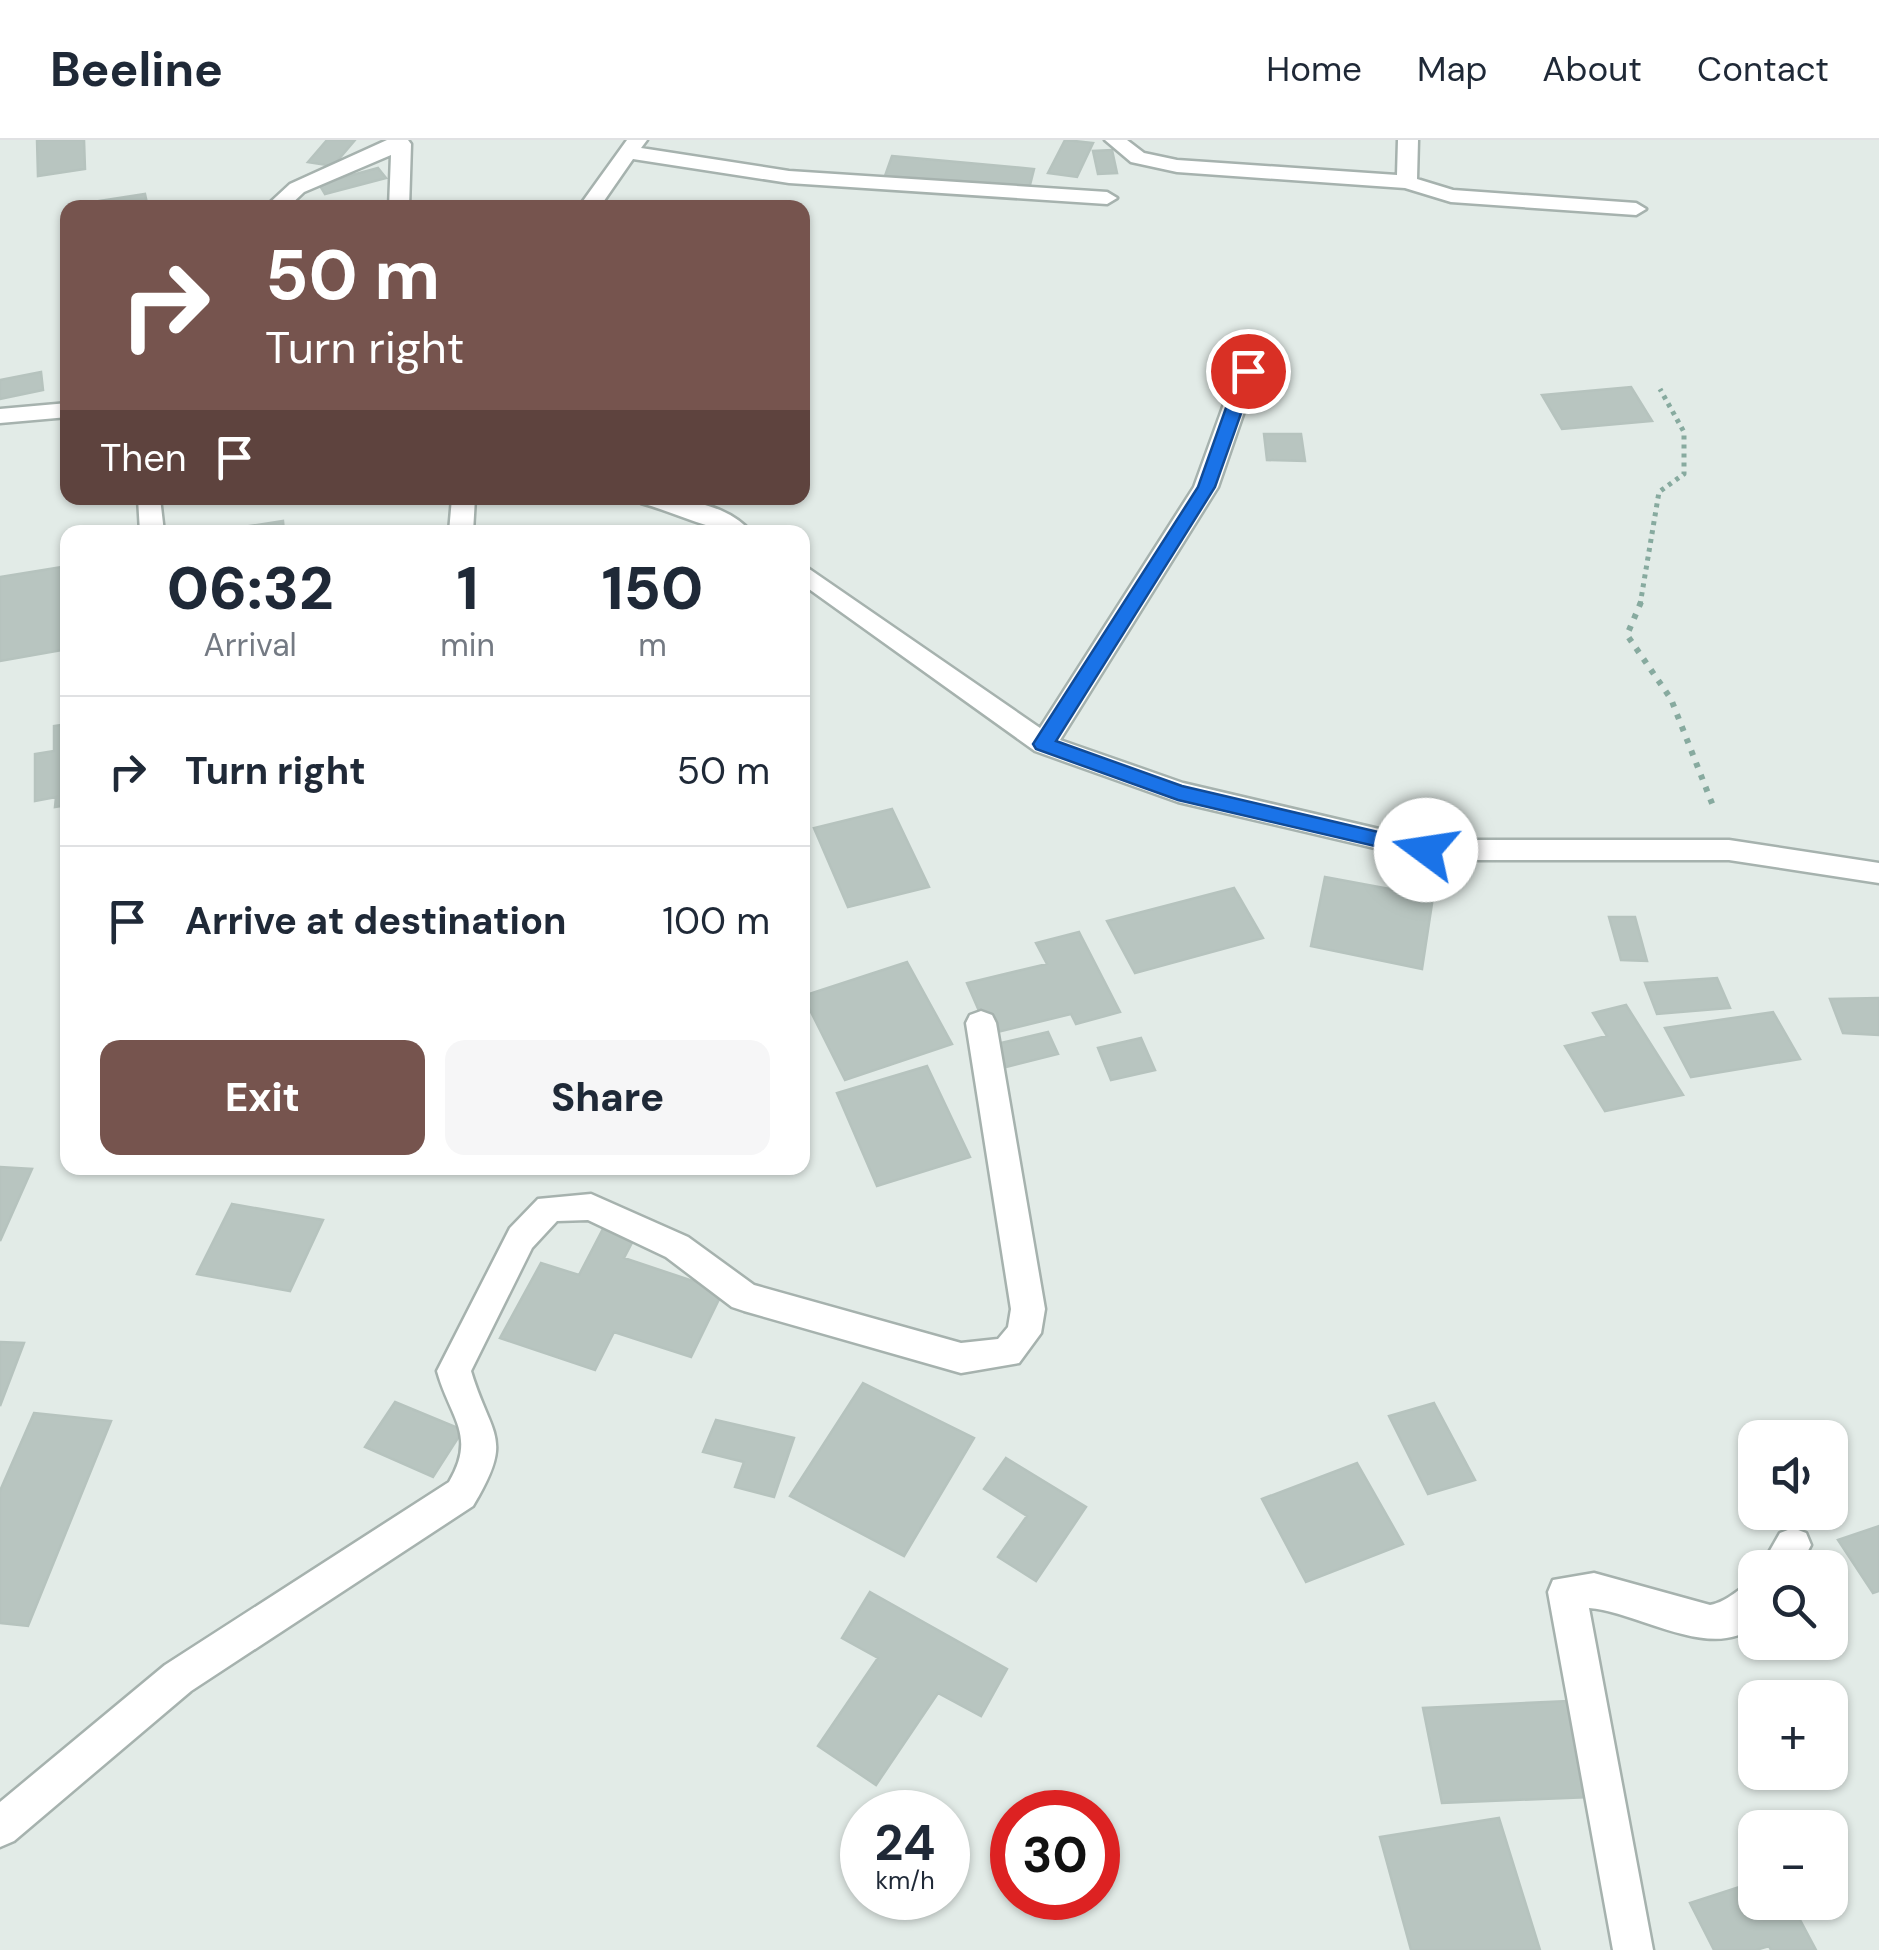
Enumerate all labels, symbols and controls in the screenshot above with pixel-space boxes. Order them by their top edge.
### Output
text: Beeline [50,38,223,101]
text: Home [1266,46,1362,92]
text: Map [1417,46,1487,92]
text: About [1542,46,1642,92]
text: Contact [1697,46,1829,92]
text: 50 m [265,230,440,321]
icon: right [100,240,230,370]
text: Turn right [265,318,464,377]
pin [1206,329,1291,414]
icon: arrive [1221,344,1276,399]
icon: arrive [207,430,262,485]
text: Then [100,433,187,483]
text: 06:32 [167,549,334,628]
text: 1 [456,549,479,628]
text: 150 [601,549,703,628]
text: Arrival [204,624,297,666]
text: min [440,624,495,666]
text: m [638,624,667,666]
icon: right [100,744,155,799]
text: Turn right [185,746,366,796]
text: 50 m [677,746,770,796]
position arrow [1374,798,1478,902]
icon: arrive [100,894,155,949]
text: Arrive at destination [185,896,567,946]
text: 100 m [662,896,770,946]
button: Exit [100,1040,425,1155]
button: Share [445,1040,770,1155]
map controls [1738,1420,1848,1920]
button: sound [1738,1420,1848,1530]
button: search [1738,1550,1848,1660]
button: + [1738,1680,1848,1790]
speed limit sign: 30 [990,1790,1120,1920]
text: 24 [875,1810,936,1876]
button: − [1738,1810,1848,1920]
text: km/h [875,1864,935,1897]

